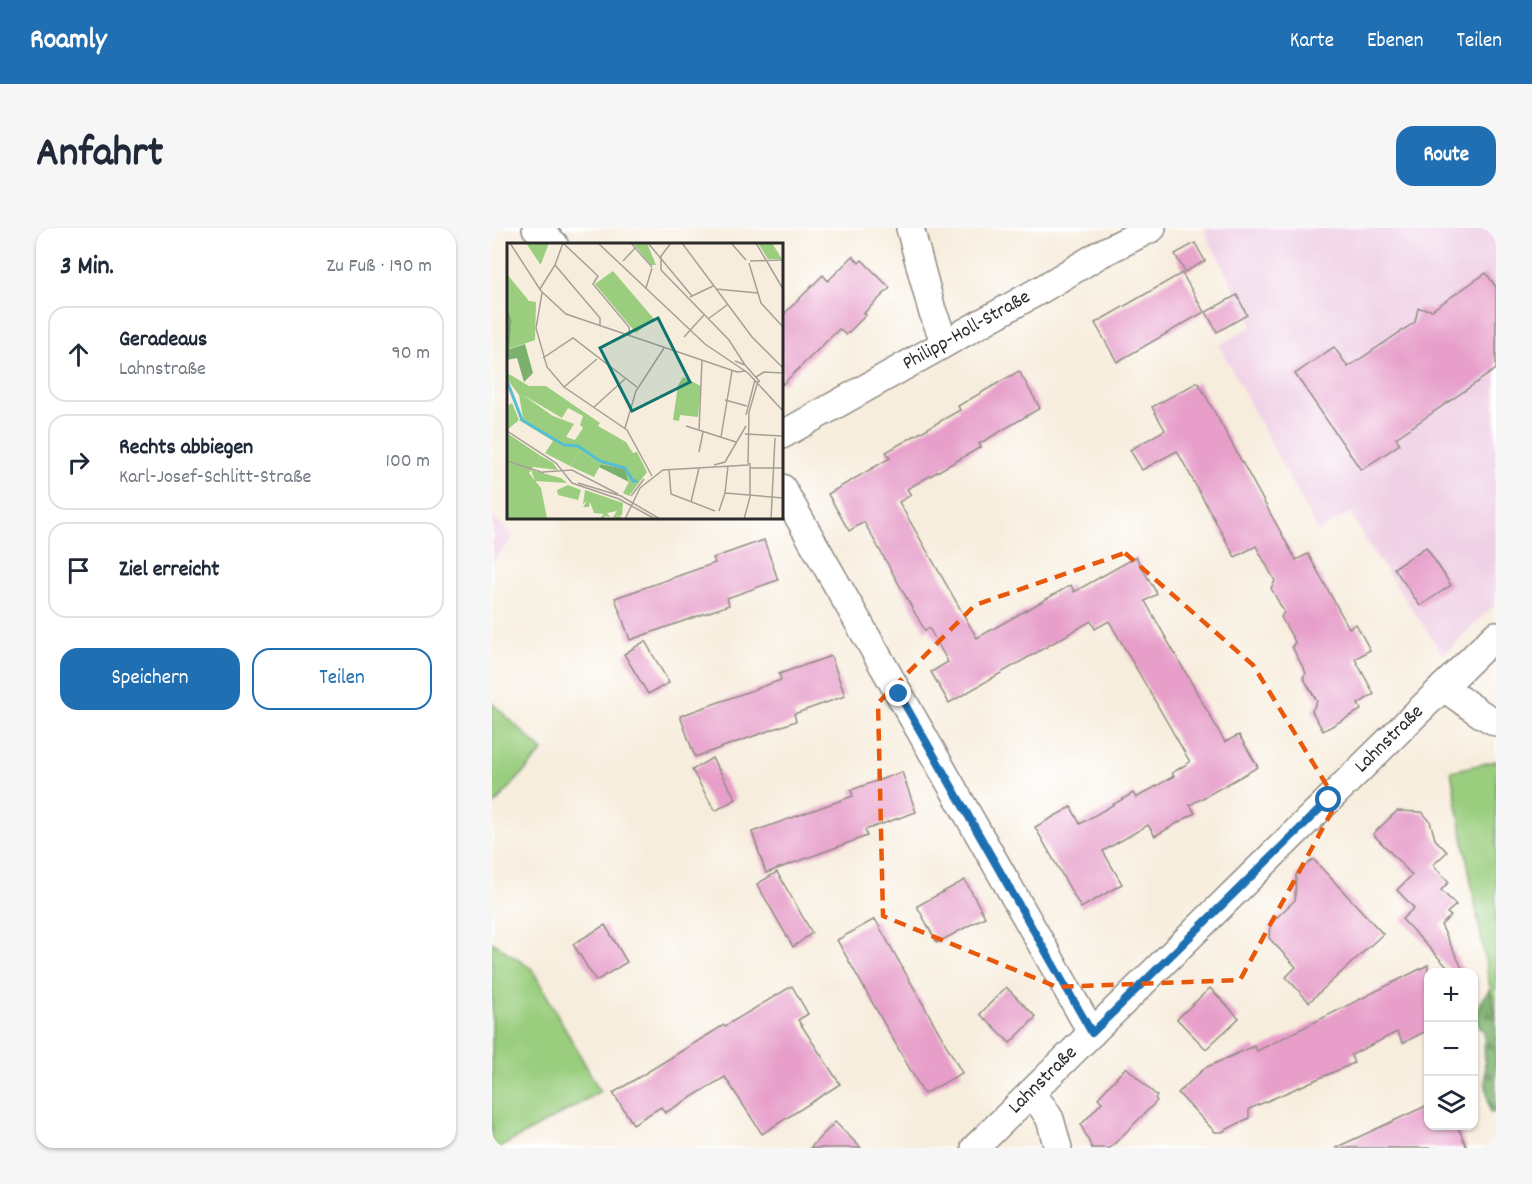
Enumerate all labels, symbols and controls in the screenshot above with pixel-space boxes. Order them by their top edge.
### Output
text: Roamly [30,22,106,62]
text: Karte [1290,27,1334,57]
text: Ebenen [1367,27,1424,57]
text: Teilen [1457,27,1502,57]
text: Anfahrt [36,126,163,186]
button: Route [1396,126,1496,186]
inset map [507,243,783,519]
text: 3 Min. [60,249,114,286]
text: Zu Fuß · 190 m [326,253,432,281]
street label: Philipp-Holl-Straße [898,284,1036,378]
text: Geradeaus [119,325,207,356]
icon: ahead [62,338,95,371]
text: 90 m [392,340,430,368]
text: Lahnstraße [119,356,206,384]
text: Rechts abbiegen [119,433,253,464]
icon: right [62,446,95,479]
text: 100 m [386,448,430,476]
text: Karl-Josef-Schlitt-Straße [119,464,311,492]
icon: arrive [62,554,95,587]
text: Ziel erreicht [119,555,219,586]
button: Speichern [60,648,240,710]
button: Teilen [252,648,432,710]
route end [885,680,911,706]
street label: Lahnstraße [1349,699,1431,780]
route start [1315,786,1341,812]
map controls [1424,968,1478,1130]
button: + [1424,968,1478,1022]
button: − [1424,1022,1478,1076]
street label: Lahnstraße [1003,1040,1084,1121]
button: layers [1424,1076,1478,1130]

